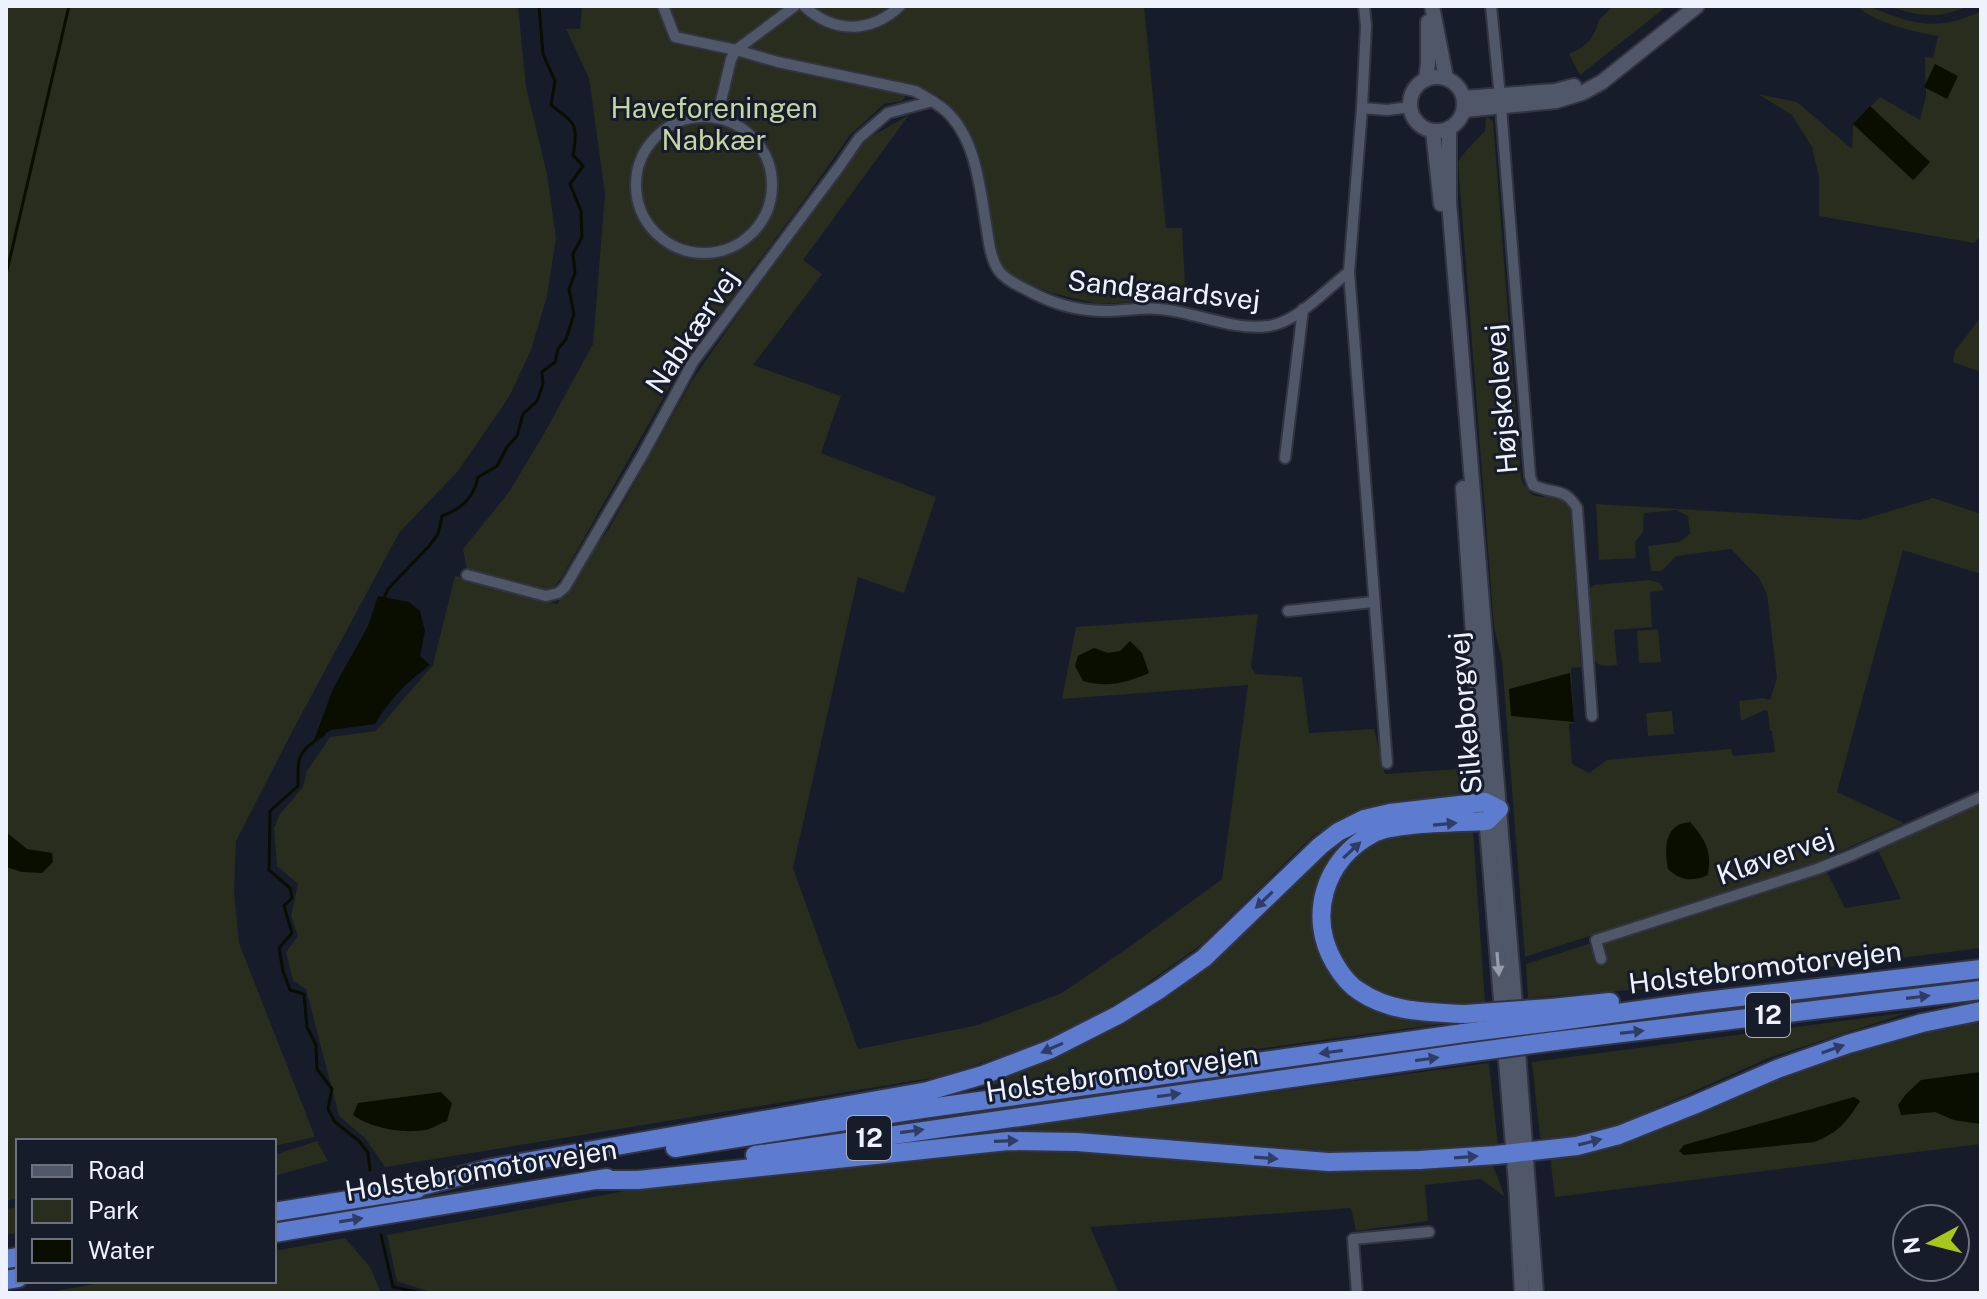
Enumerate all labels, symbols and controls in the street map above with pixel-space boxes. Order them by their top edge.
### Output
park label: Haveforeningen Nabkær [610,91,818,156]
street label: Nabkærvej [638,262,745,399]
street label: Sandgaardsvej [1066,263,1262,316]
street label: Højskolevej [1478,323,1523,475]
street label: Silkeborgvej [1441,631,1488,796]
one-way arrow [1433,817,1458,830]
street label: Kløvervej [1712,820,1838,891]
one-way arrow [1342,841,1361,859]
one-way arrow [1255,891,1274,909]
street label: Holstebromotorvejen [1627,933,1903,1000]
one-way arrow [1492,952,1505,977]
one-way arrow [1906,990,1931,1003]
road number: 12 [1746,993,1790,1037]
one-way arrow [1620,1025,1645,1038]
street label: Holstebromotorvejen [984,1037,1260,1108]
one-way arrow [1041,1041,1064,1055]
one-way arrow [1821,1042,1845,1055]
one-way arrow [1319,1046,1344,1059]
one-way arrow [1415,1052,1440,1065]
one-way arrow [1157,1088,1182,1101]
road number: 12 [847,1116,891,1160]
one-way arrow [900,1125,925,1138]
street label: Holstebromotorvejen [343,1132,619,1207]
one-way arrow [994,1135,1019,1148]
one-way arrow [1578,1136,1603,1148]
legend [16,1139,276,1283]
one-way arrow [1454,1150,1479,1163]
one-way arrow [1254,1152,1279,1165]
text: Road [88,1156,145,1184]
text: Park [88,1196,139,1224]
north arrow [1891,1203,1971,1283]
one-way arrow [339,1213,364,1226]
text: N [1897,1235,1925,1256]
text: Water [88,1236,155,1264]

